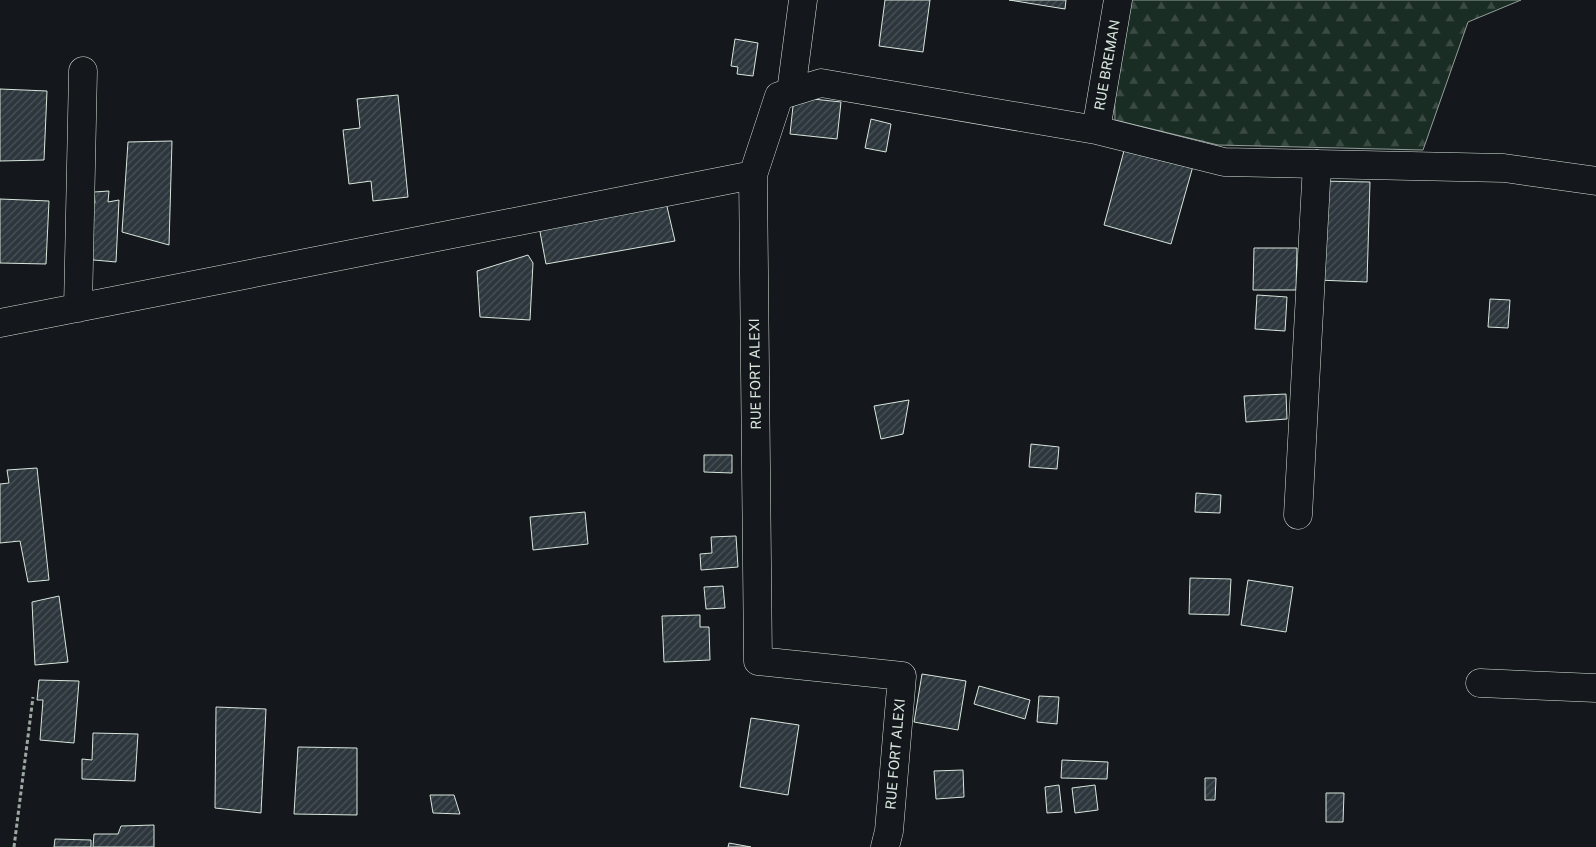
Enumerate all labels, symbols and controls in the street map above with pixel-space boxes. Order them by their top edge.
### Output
street label: RUE BREMAN [1091,18,1123,112]
street label: RUE FORT ALEXI [746,318,764,430]
street label: RUE FORT ALEXI [882,698,908,810]

